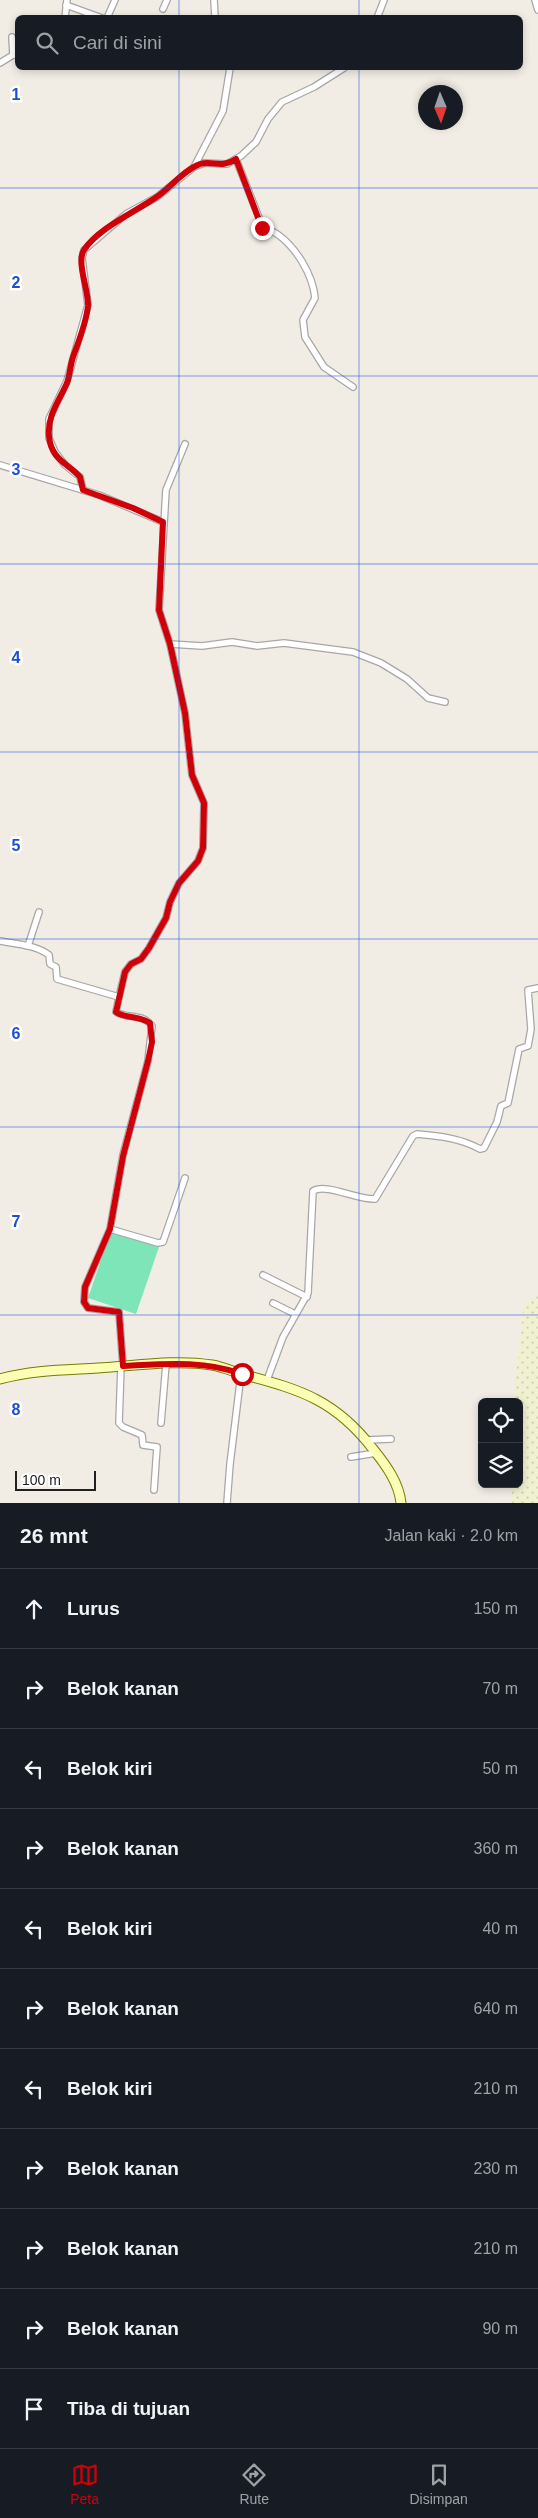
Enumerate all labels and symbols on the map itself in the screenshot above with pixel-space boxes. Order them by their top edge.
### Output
north arrow [418,85,463,130]
text: 1 [12,86,21,103]
route end [251,217,274,240]
text: 2 [12,274,21,291]
text: 3 [12,461,21,478]
text: 4 [12,649,21,666]
text: 5 [12,837,21,854]
text: 6 [12,1025,21,1042]
text: 7 [12,1213,21,1230]
route start [231,1363,254,1386]
text: 8 [12,1401,21,1418]
scale bar [15,1468,96,1491]

